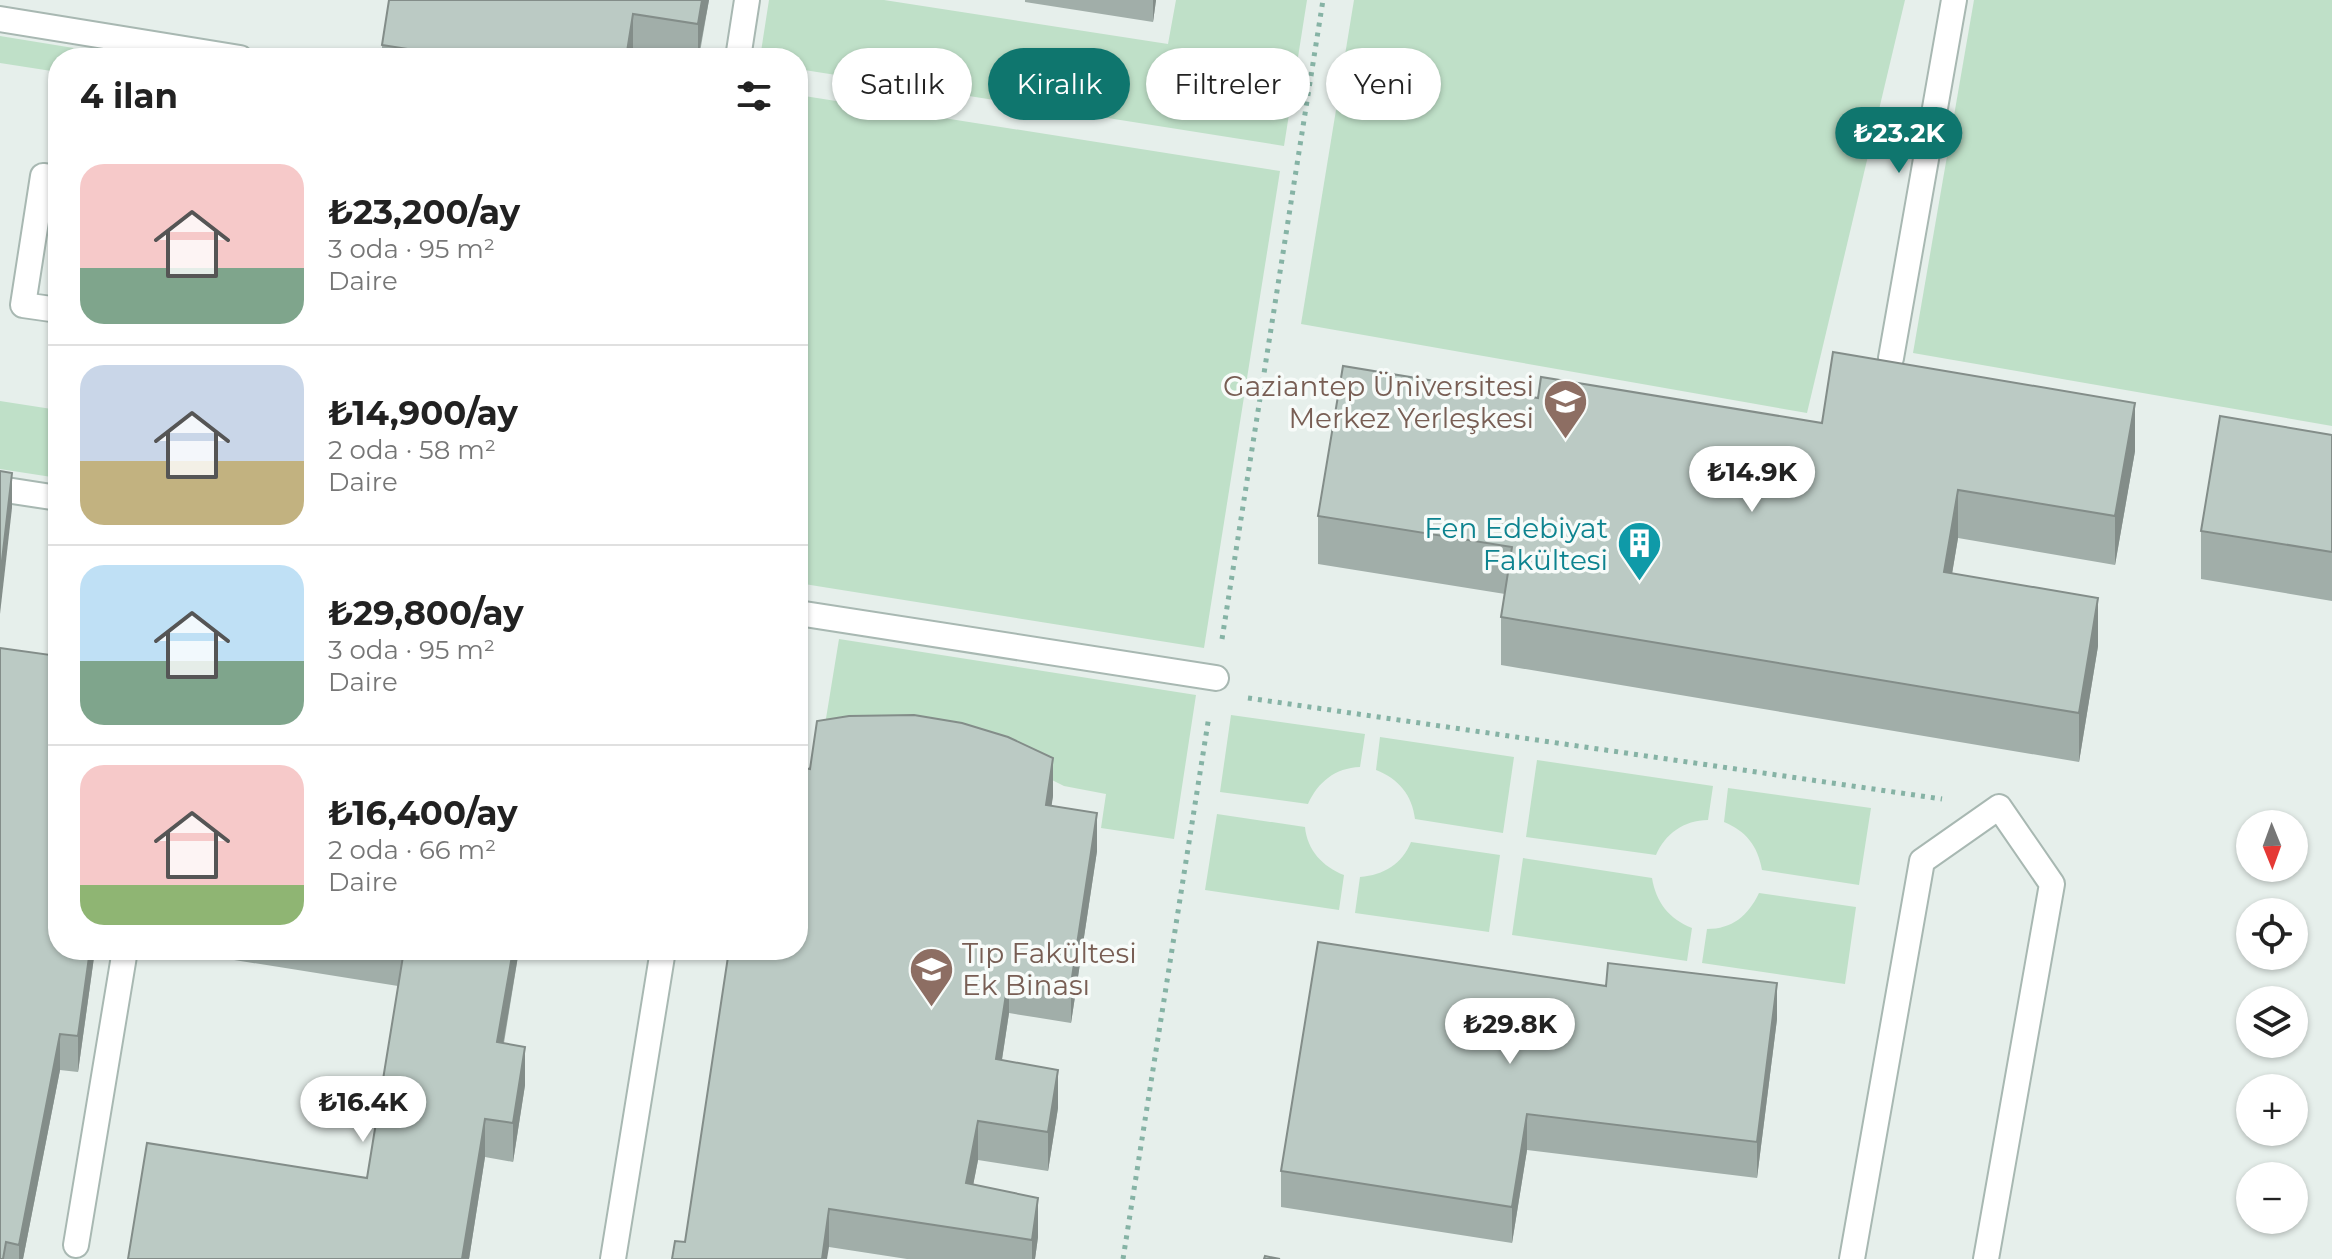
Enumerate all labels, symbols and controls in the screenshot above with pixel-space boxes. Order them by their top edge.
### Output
chip: Satılık [832,48,972,120]
chip: Kiralık [988,48,1130,120]
chip: Filtreler [1146,48,1310,120]
chip: Yeni [1326,48,1441,120]
icon: filters [732,74,776,118]
text: 4 ilan [80,75,178,117]
pin: ₺23.2K [1834,107,1964,175]
text: ₺23.2K [1853,117,1945,149]
text: ₺23,200/ay [328,191,520,233]
icon: home [144,196,240,292]
text: 3 oda · 95 m² [328,233,495,265]
text: Daire [328,265,398,297]
place label: Gaziantep Üniversitesi Merkez Yerleşkesi [1223,369,1534,435]
school or university icon: Gaziantep Üniversitesi Merkez Yerleşkesi [1541,378,1589,441]
text: ₺14,900/ay [328,392,518,434]
icon: home [144,397,240,493]
text: 2 oda · 58 m² [328,434,496,466]
pin: ₺14.9K [1687,446,1817,514]
text: ₺14.9K [1707,456,1797,488]
text: Daire [328,466,398,498]
place label: Fen Edebiyat Fakültesi [1424,511,1608,577]
building icon: Fen Edebiyat Fakültesi [1615,520,1663,583]
text: ₺29,800/ay [328,592,524,634]
icon: home [144,597,240,693]
text: 3 oda · 95 m² [328,634,495,666]
text: Daire [328,666,398,698]
text: ₺16,400/ay [328,792,518,834]
icon: home [144,797,240,893]
north arrow [2236,810,2308,882]
map controls [2236,810,2308,1234]
text: 2 oda · 66 m² [328,834,496,866]
text: Daire [328,866,398,898]
button: locate [2236,898,2308,970]
place label: Tıp Fakültesi Ek Binası [962,936,1137,1002]
school or university icon: Tıp Fakültesi Ek Binası [907,945,955,1008]
button: layers [2236,986,2308,1058]
pin: ₺29.8K [1445,998,1575,1066]
text: ₺29.8K [1463,1008,1557,1040]
button: + [2236,1074,2308,1146]
pin: ₺16.4K [298,1076,428,1144]
text: ₺16.4K [318,1086,408,1118]
button: − [2236,1162,2308,1234]

